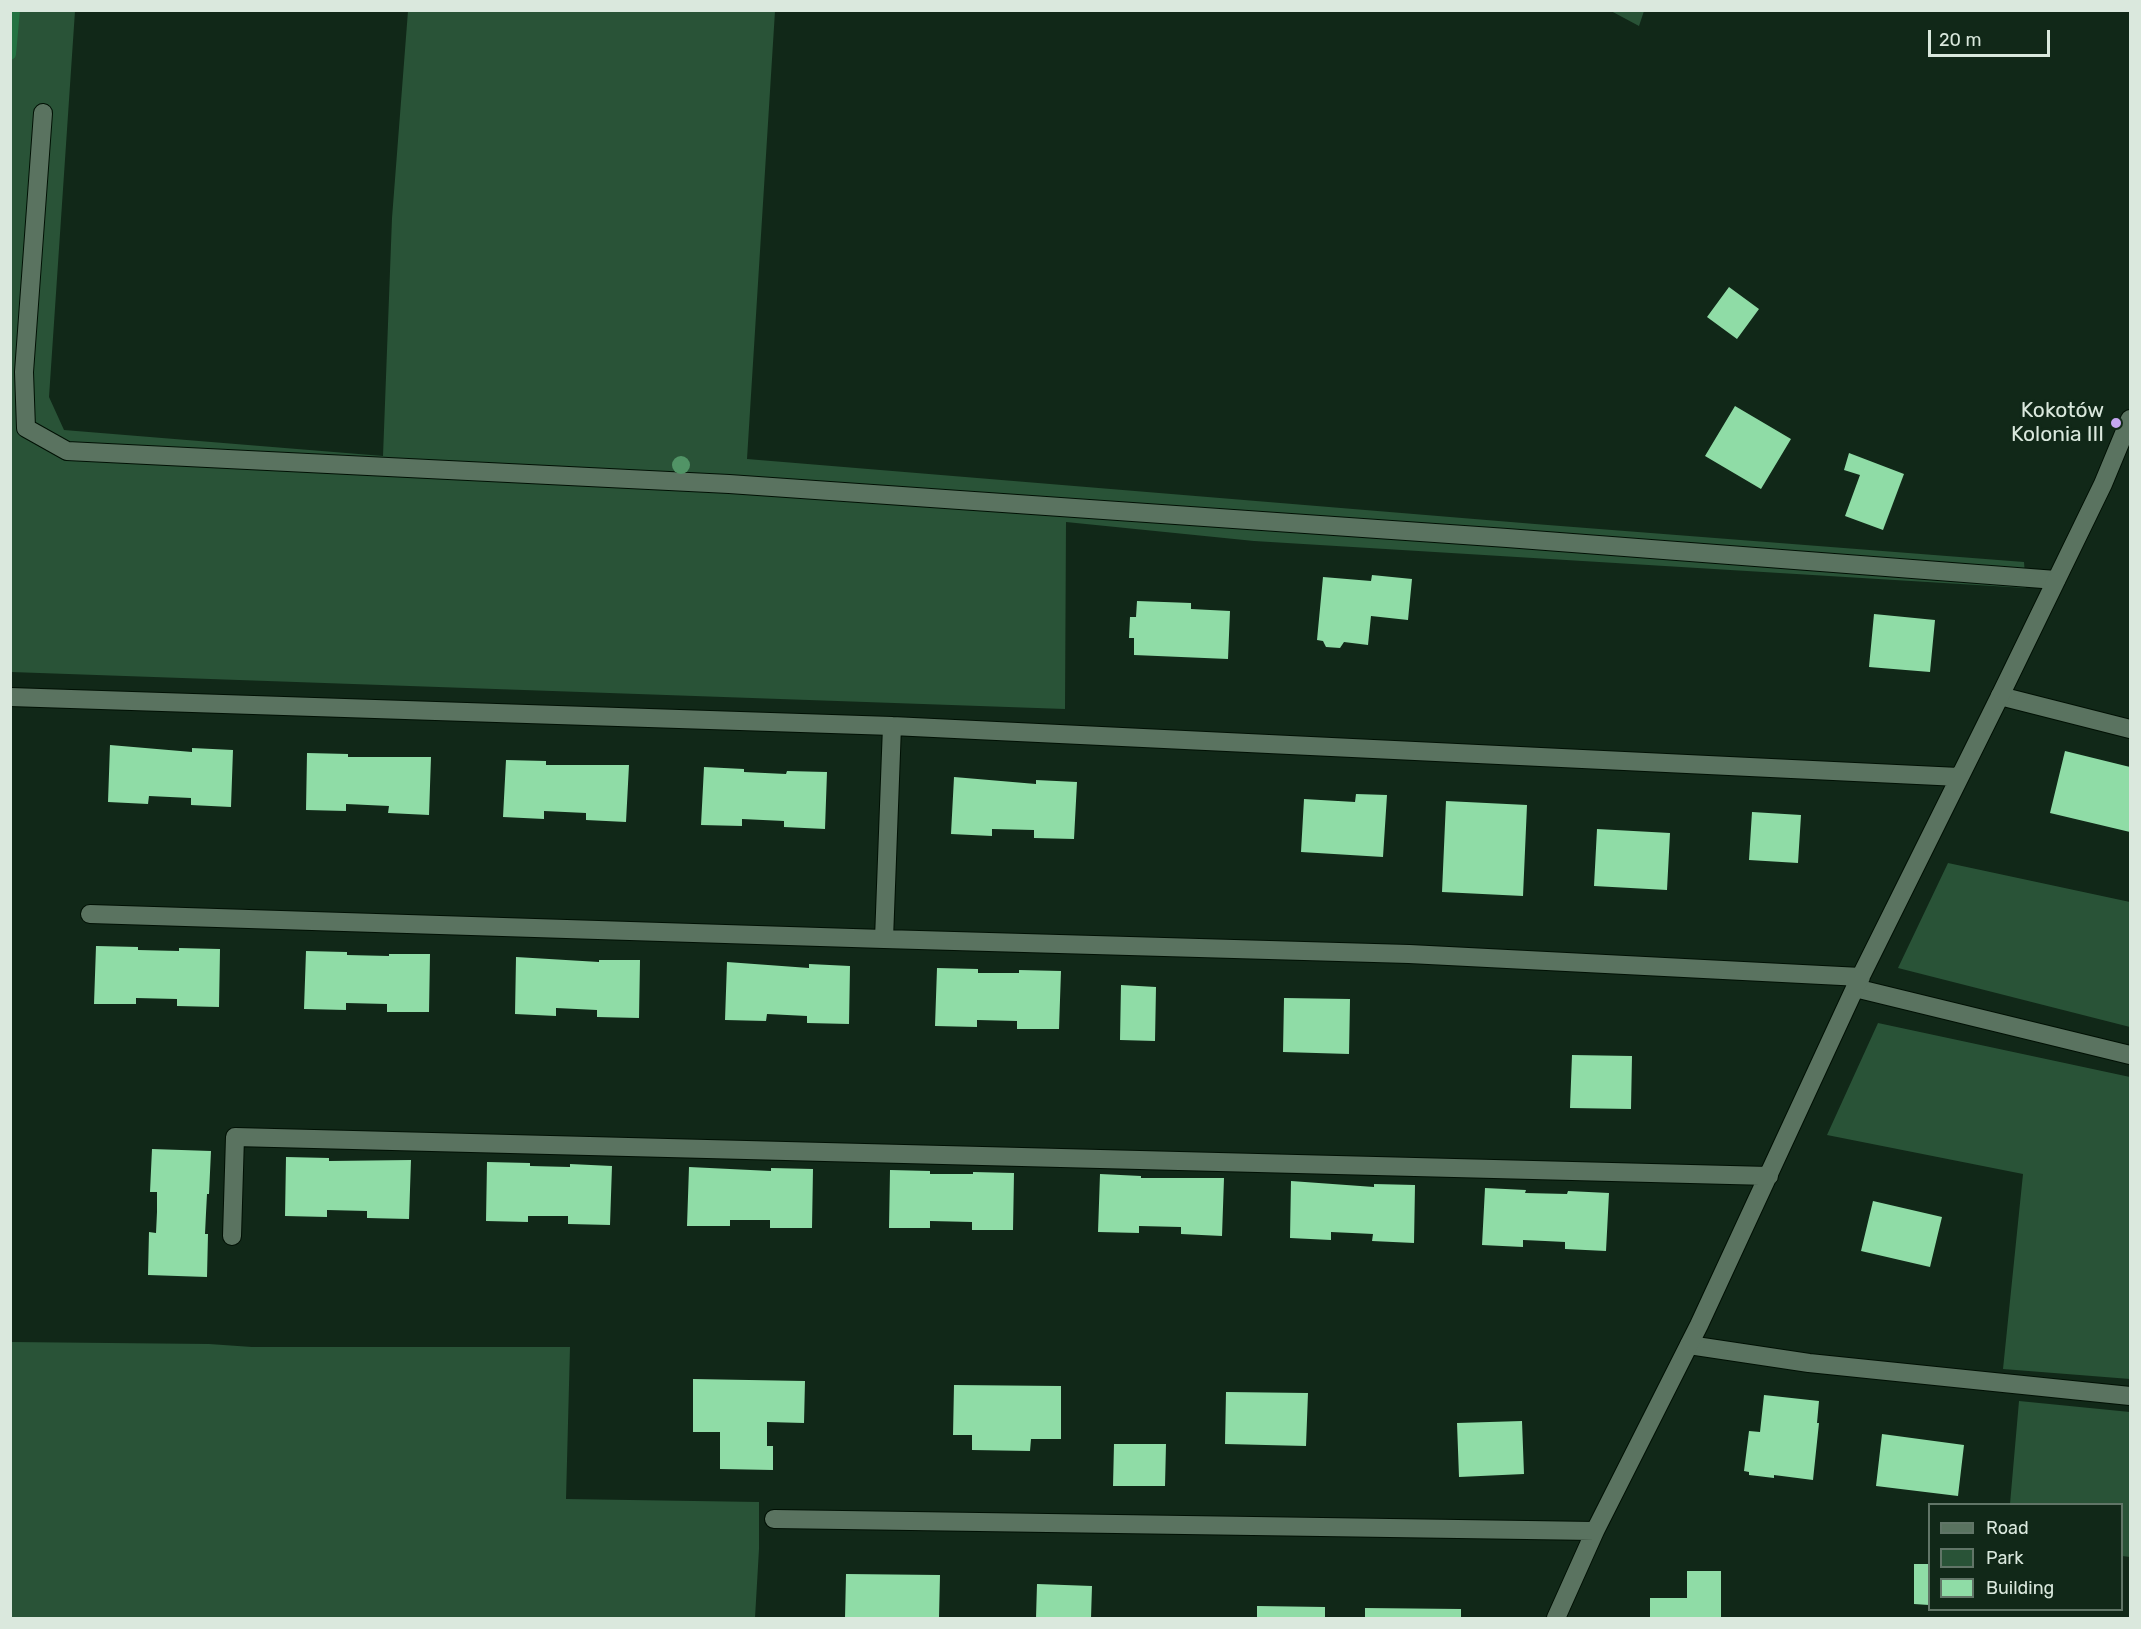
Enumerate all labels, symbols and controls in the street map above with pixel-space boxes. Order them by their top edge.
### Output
scale bar [1931,18,2052,56]
text: 20 m [1939,29,1981,51]
place label: Kokotów Kolonia III [2011,398,2104,448]
marker: Kokotów Kolonia III [2109,416,2123,430]
legend [1928,1503,2123,1611]
text: Road [1986,1517,2029,1539]
text: Park [1986,1547,2023,1569]
text: Building [1986,1577,2054,1599]

